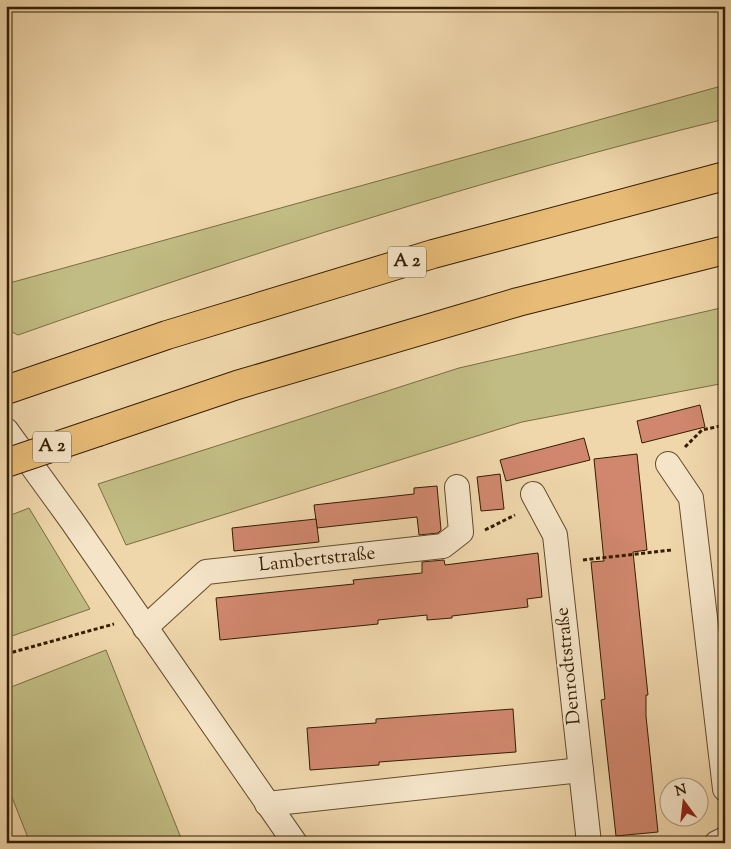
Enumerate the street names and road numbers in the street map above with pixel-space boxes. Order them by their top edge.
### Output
road number: A 2 [388,246,426,278]
road number: A 2 [33,432,71,462]
street label: Lambertstraße [257,540,377,580]
street label: Denrodtstraße [549,606,589,726]

